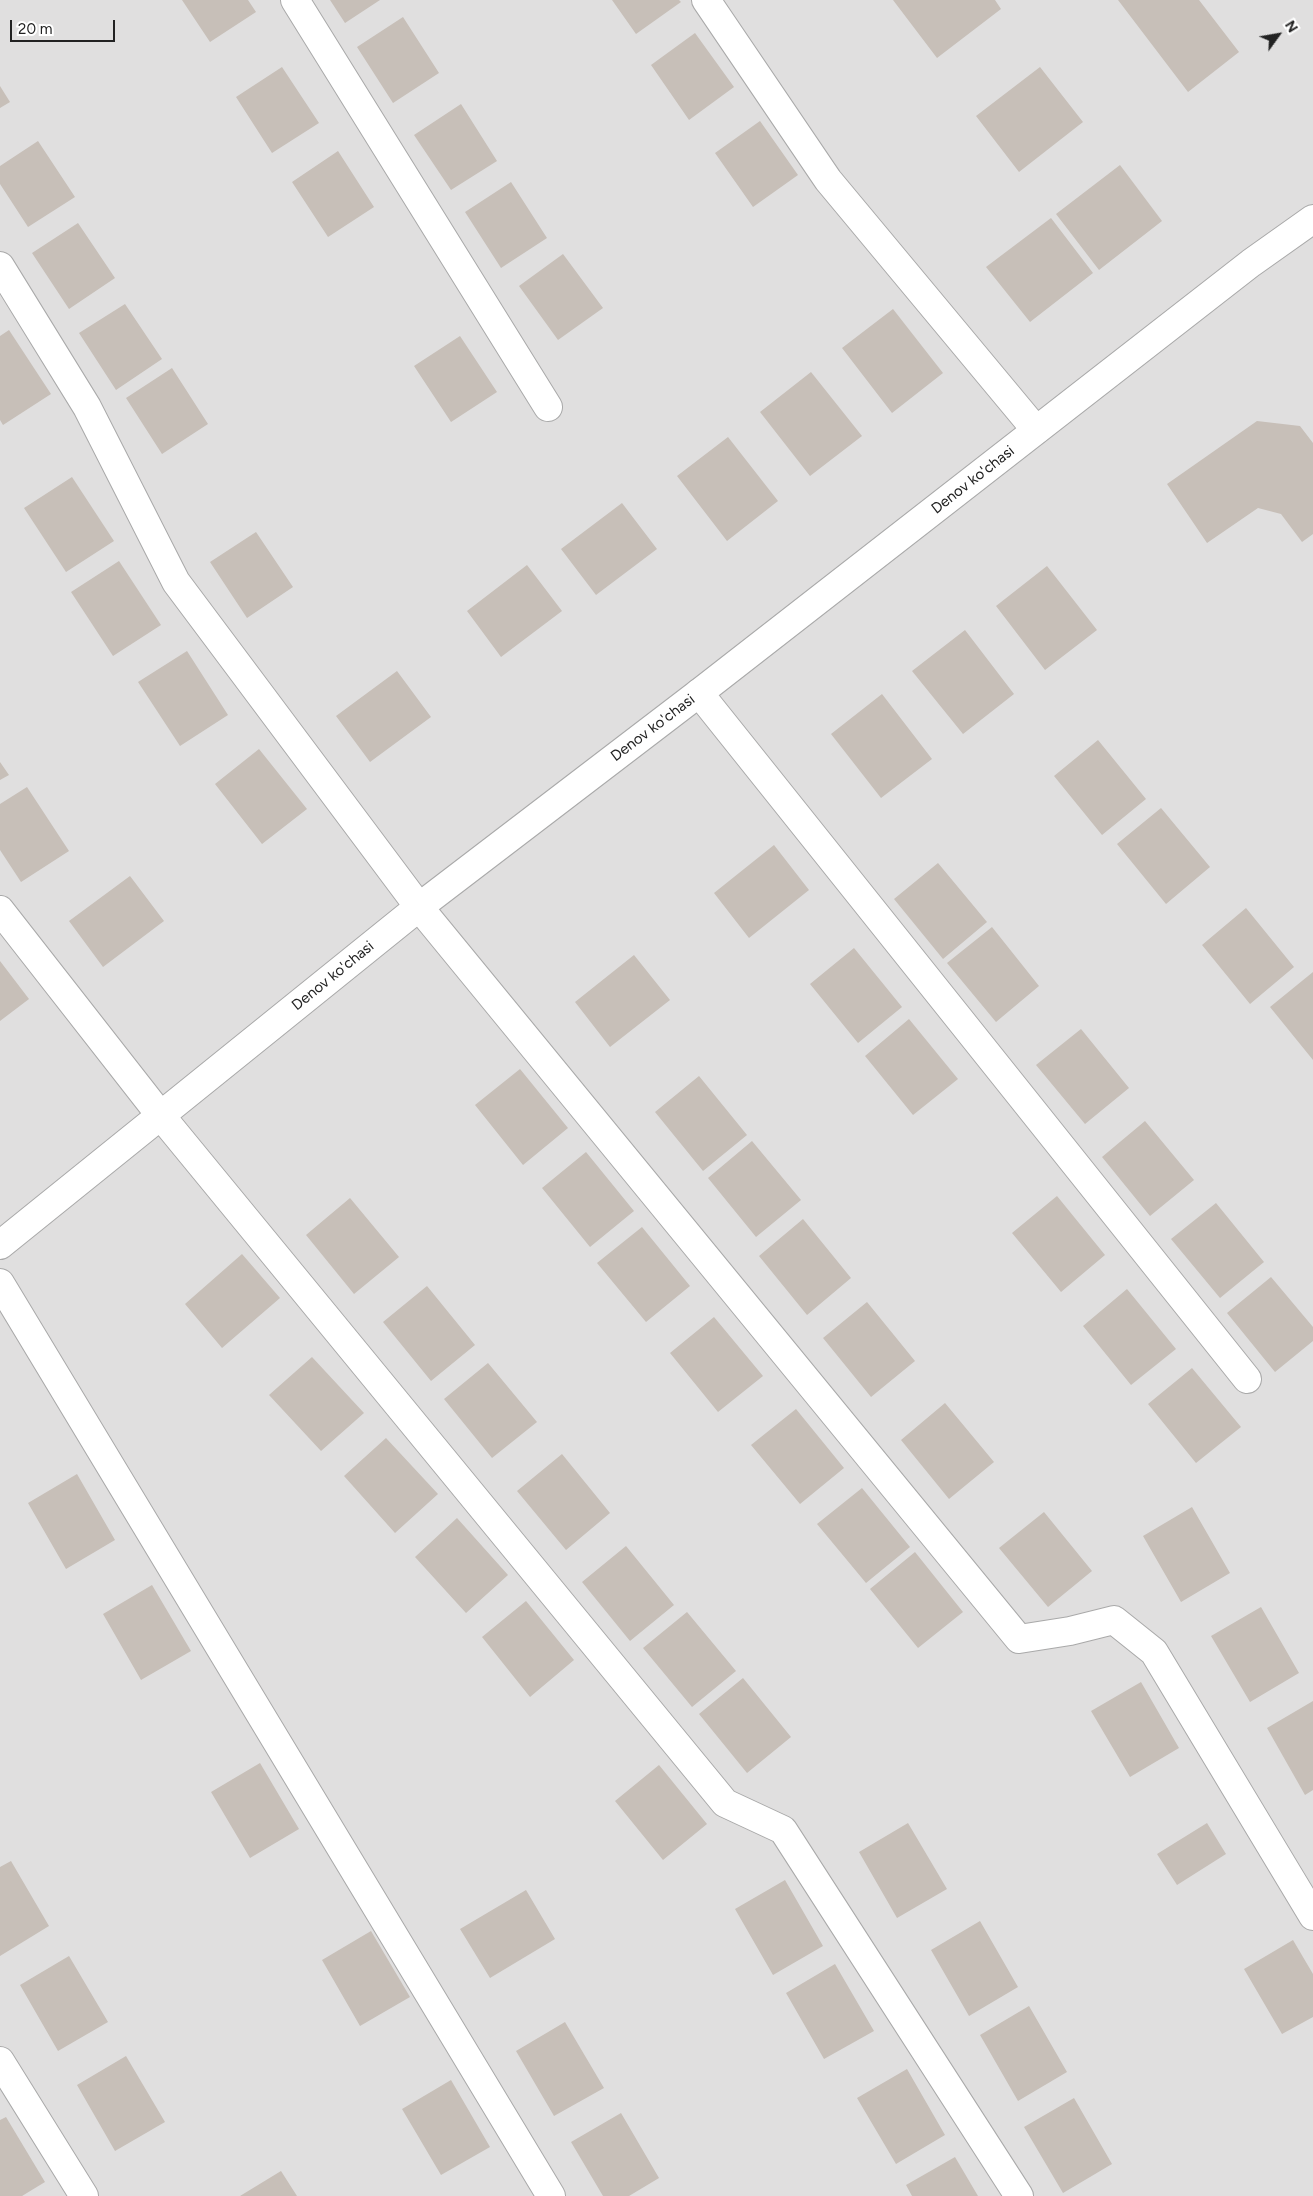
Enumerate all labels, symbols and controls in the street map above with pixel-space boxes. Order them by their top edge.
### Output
scale bar [12,10,118,42]
north arrow [1253,10,1303,60]
text: N [1281,18,1301,36]
text: 20 m [18,20,52,38]
street label: Denov ko'chasi [928,442,1018,518]
street label: Denov ko'chasi [608,691,698,765]
street label: Denov ko'chasi [288,937,378,1015]

